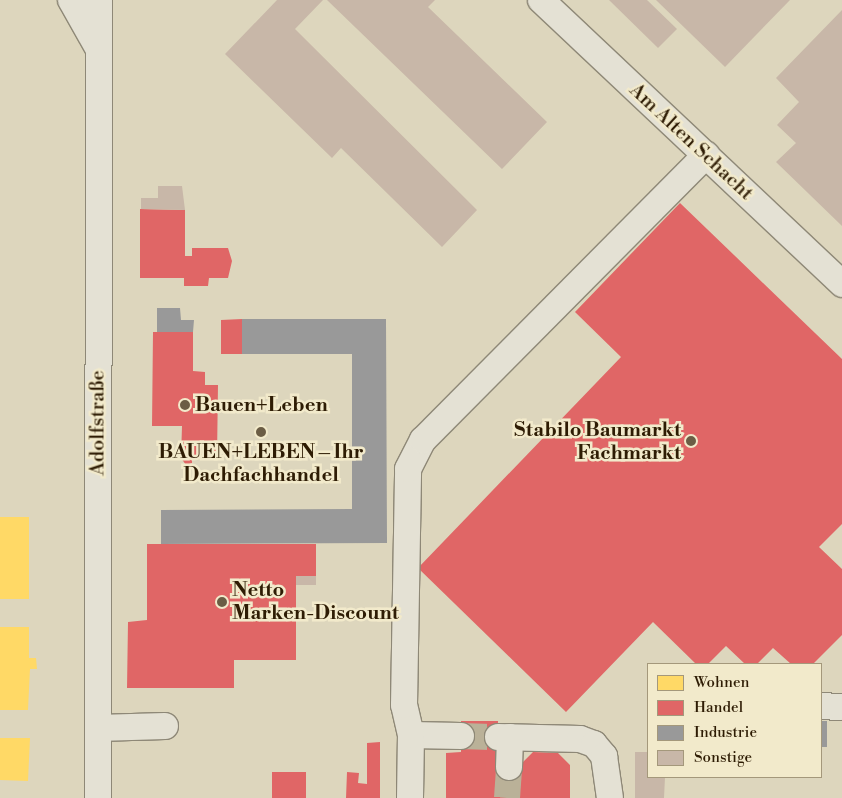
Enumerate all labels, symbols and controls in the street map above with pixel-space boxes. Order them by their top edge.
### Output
street label: Am Alten Schacht [624,79,758,205]
street label: Adolfstraße [86,370,110,476]
place label: Bauen+Leben [195,393,328,417]
marker: Bauen+Leben [179,399,191,411]
place label: Stabilo Baumarkt Fachmarkt [514,418,681,465]
marker: BAUEN+LEBEN – Ihr Dachfachhandel [255,426,267,438]
marker: Stabilo Baumarkt Fachmarkt [685,435,697,447]
place label: BAUEN+LEBEN – Ihr Dachfachhandel [158,440,364,487]
place label: Netto Marken-Discount [232,578,399,625]
marker: Netto Marken-Discount [216,596,228,608]
legend [647,663,822,778]
text: Wohnen [694,673,749,692]
text: Handel [694,698,743,717]
text: Industrie [694,723,757,742]
text: Sonstige [694,748,752,767]

